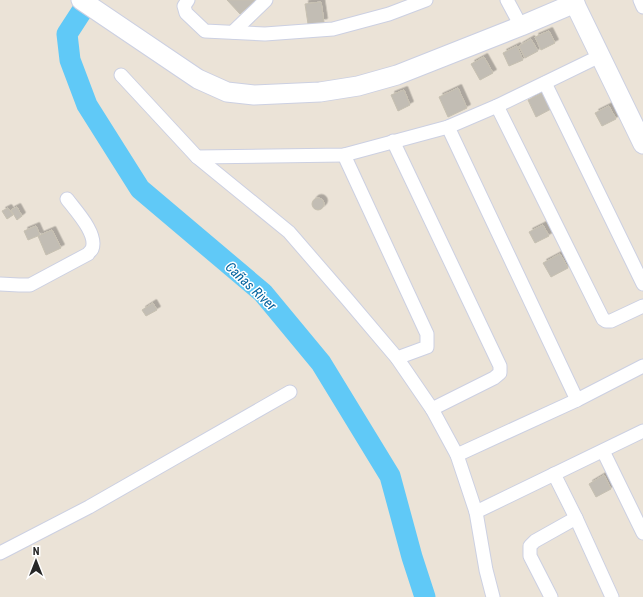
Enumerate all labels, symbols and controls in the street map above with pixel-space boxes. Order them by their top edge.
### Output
water label: Cañas River [222,259,280,314]
north arrow [16,541,56,581]
text: N [33,545,40,558]

